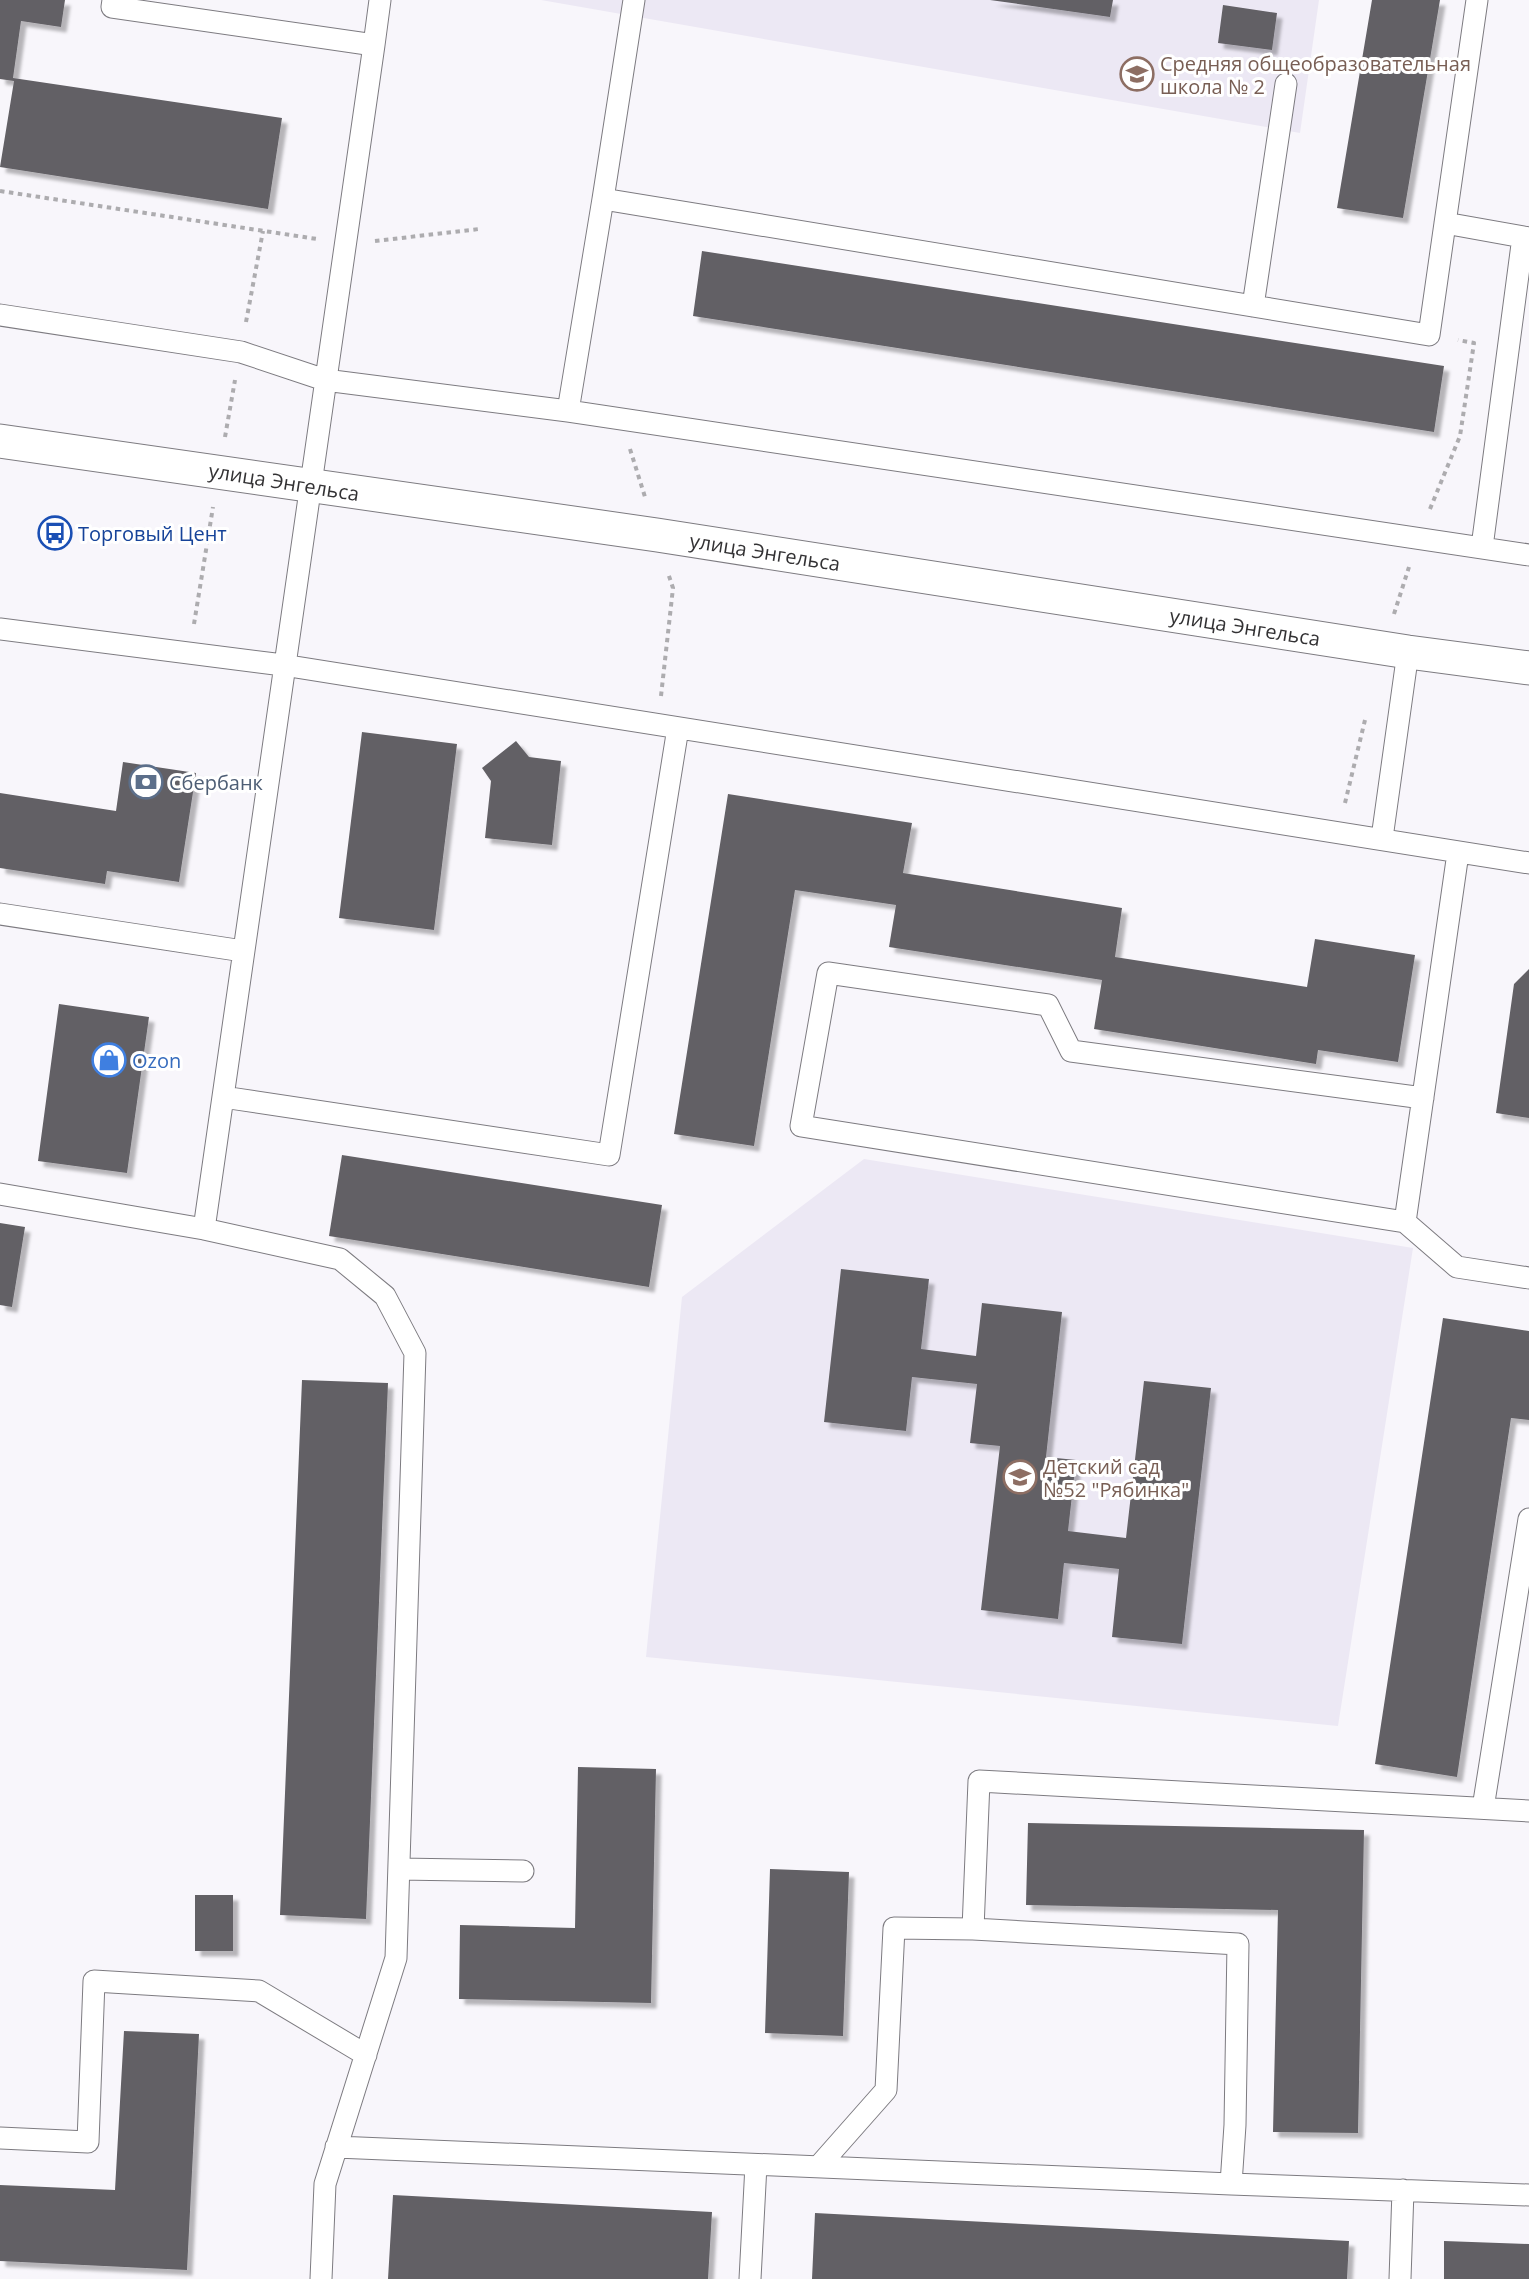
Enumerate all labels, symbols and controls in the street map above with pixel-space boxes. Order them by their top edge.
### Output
place label: Средняя общеобразовательная школа № 2 [1160,50,1471,100]
school or university icon: Средняя общеобразовательная школа № 2 [1119,56,1155,92]
street label: улица Энгельса [207,457,361,507]
bus stop icon: Торговый Цент [37,515,73,551]
place label: Торговый Цент [78,520,227,547]
street label: улица Энгельса [688,527,842,577]
street label: улица Энгельса [1168,602,1322,652]
bank icon: Сбербанк [128,764,164,800]
place label: Сбербанк [169,769,264,796]
shop icon: Ozon [91,1042,127,1078]
place label: Ozon [132,1047,181,1074]
place label: Детский сад №52 "Рябинка" [1043,1453,1189,1503]
school or university icon: Детский сад №52 "Рябинка" [1002,1459,1038,1495]

